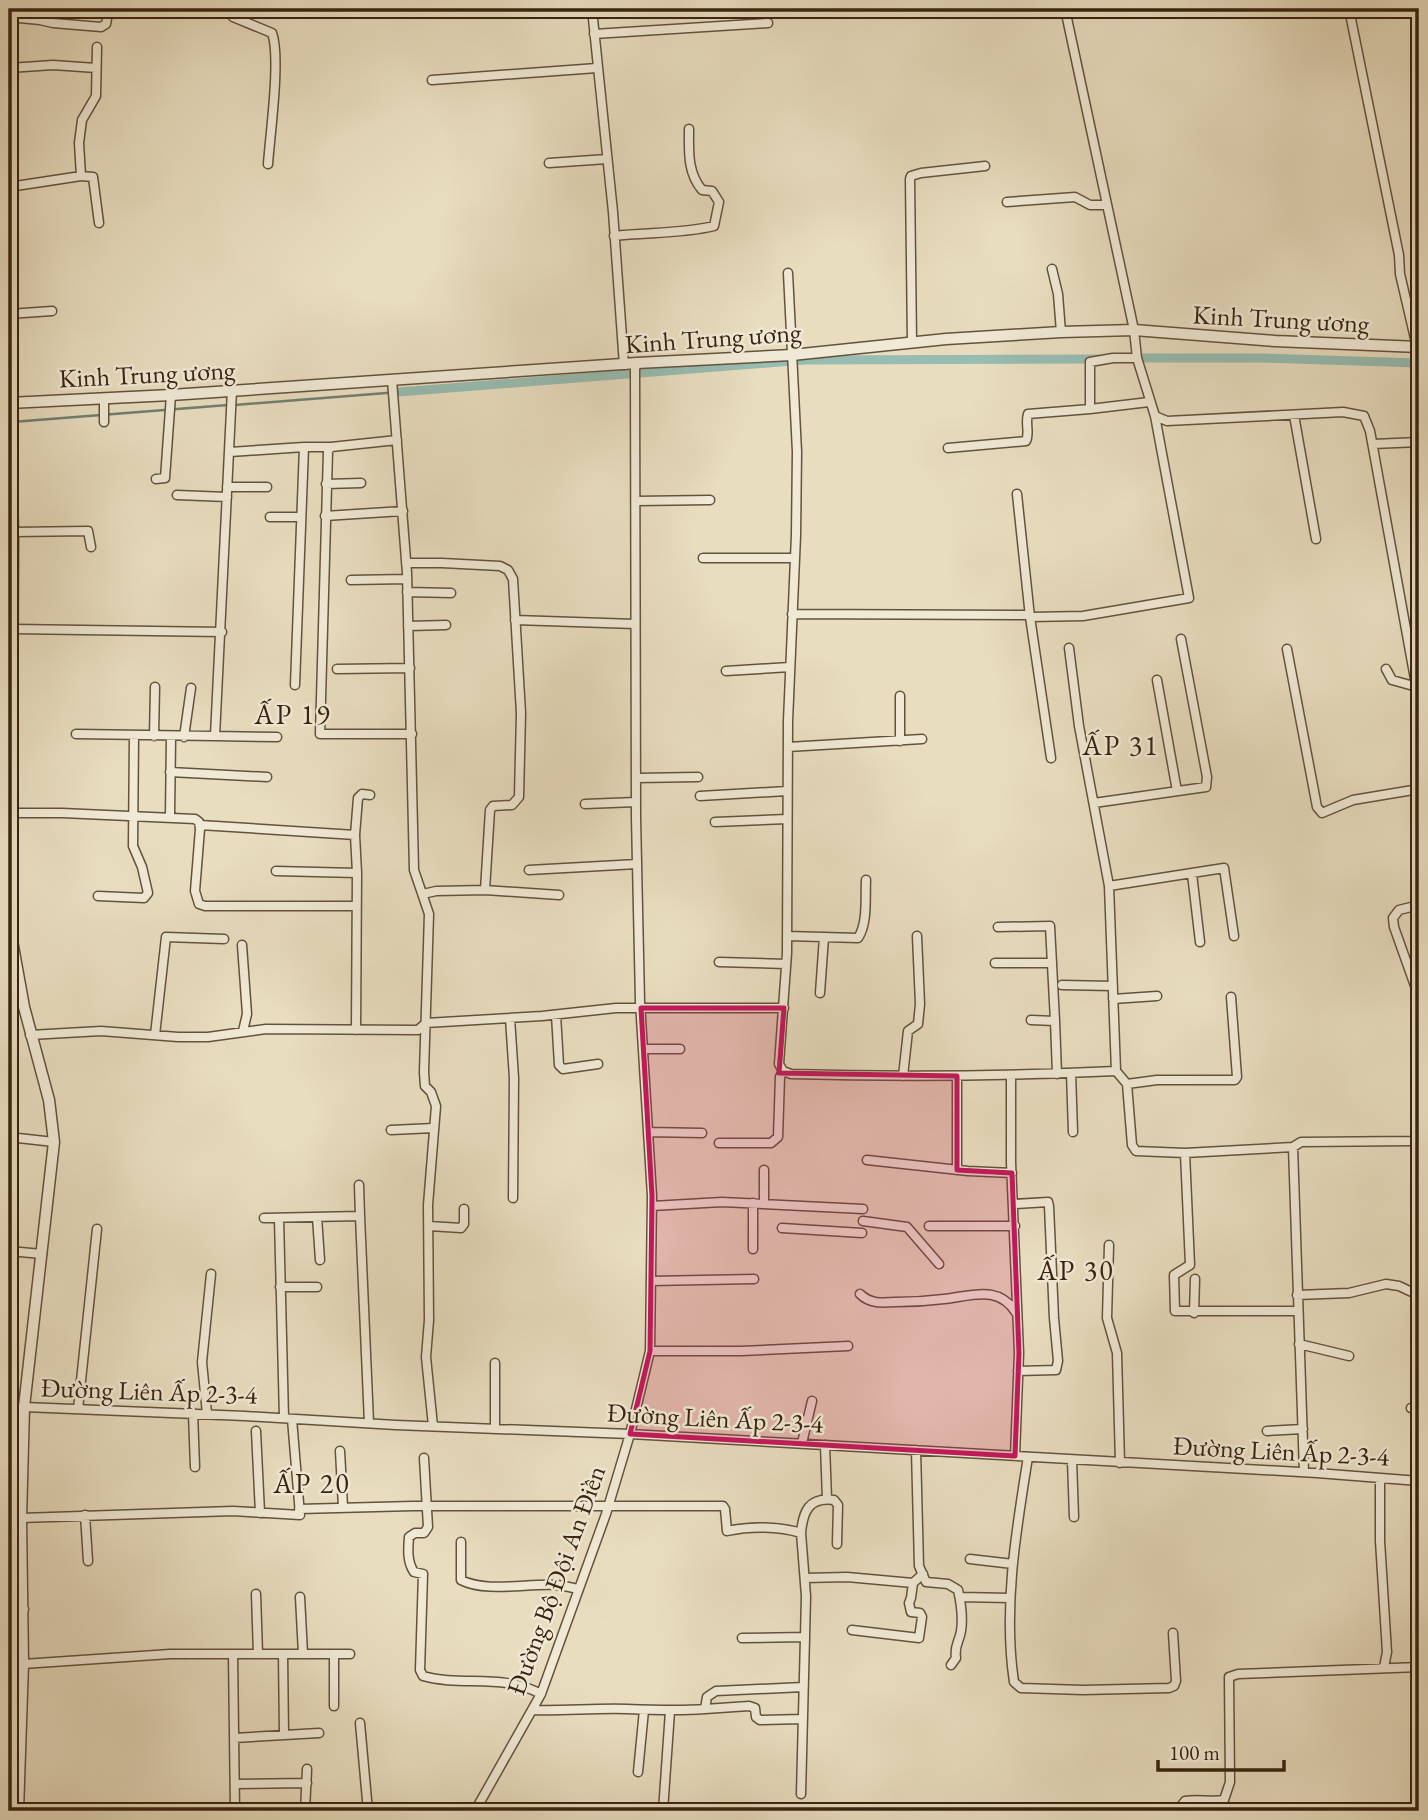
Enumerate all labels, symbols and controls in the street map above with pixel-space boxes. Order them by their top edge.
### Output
street label: Kinh Trung ương [1192,297,1371,341]
street label: Kinh Trung ương [624,315,803,361]
street label: Kinh Trung ương [58,352,237,396]
district label: ẤP 19 [253,696,332,732]
district label: ẤP 31 [1081,727,1160,763]
district label: ẤP 30 [1036,1252,1115,1288]
street label: Đường Liên Ấp 2-3-4 [40,1370,258,1412]
street label: Đường Liên Ấp 2-3-4 [606,1395,825,1441]
street label: Đường Liên Ấp 2-3-4 [1172,1428,1391,1474]
street label: Đường Bộ Đội An Điền [499,1460,613,1699]
district label: ẤP 20 [272,1465,351,1501]
scale bar [1158,1729,1284,1773]
text: 100 m [1169,1739,1220,1766]

